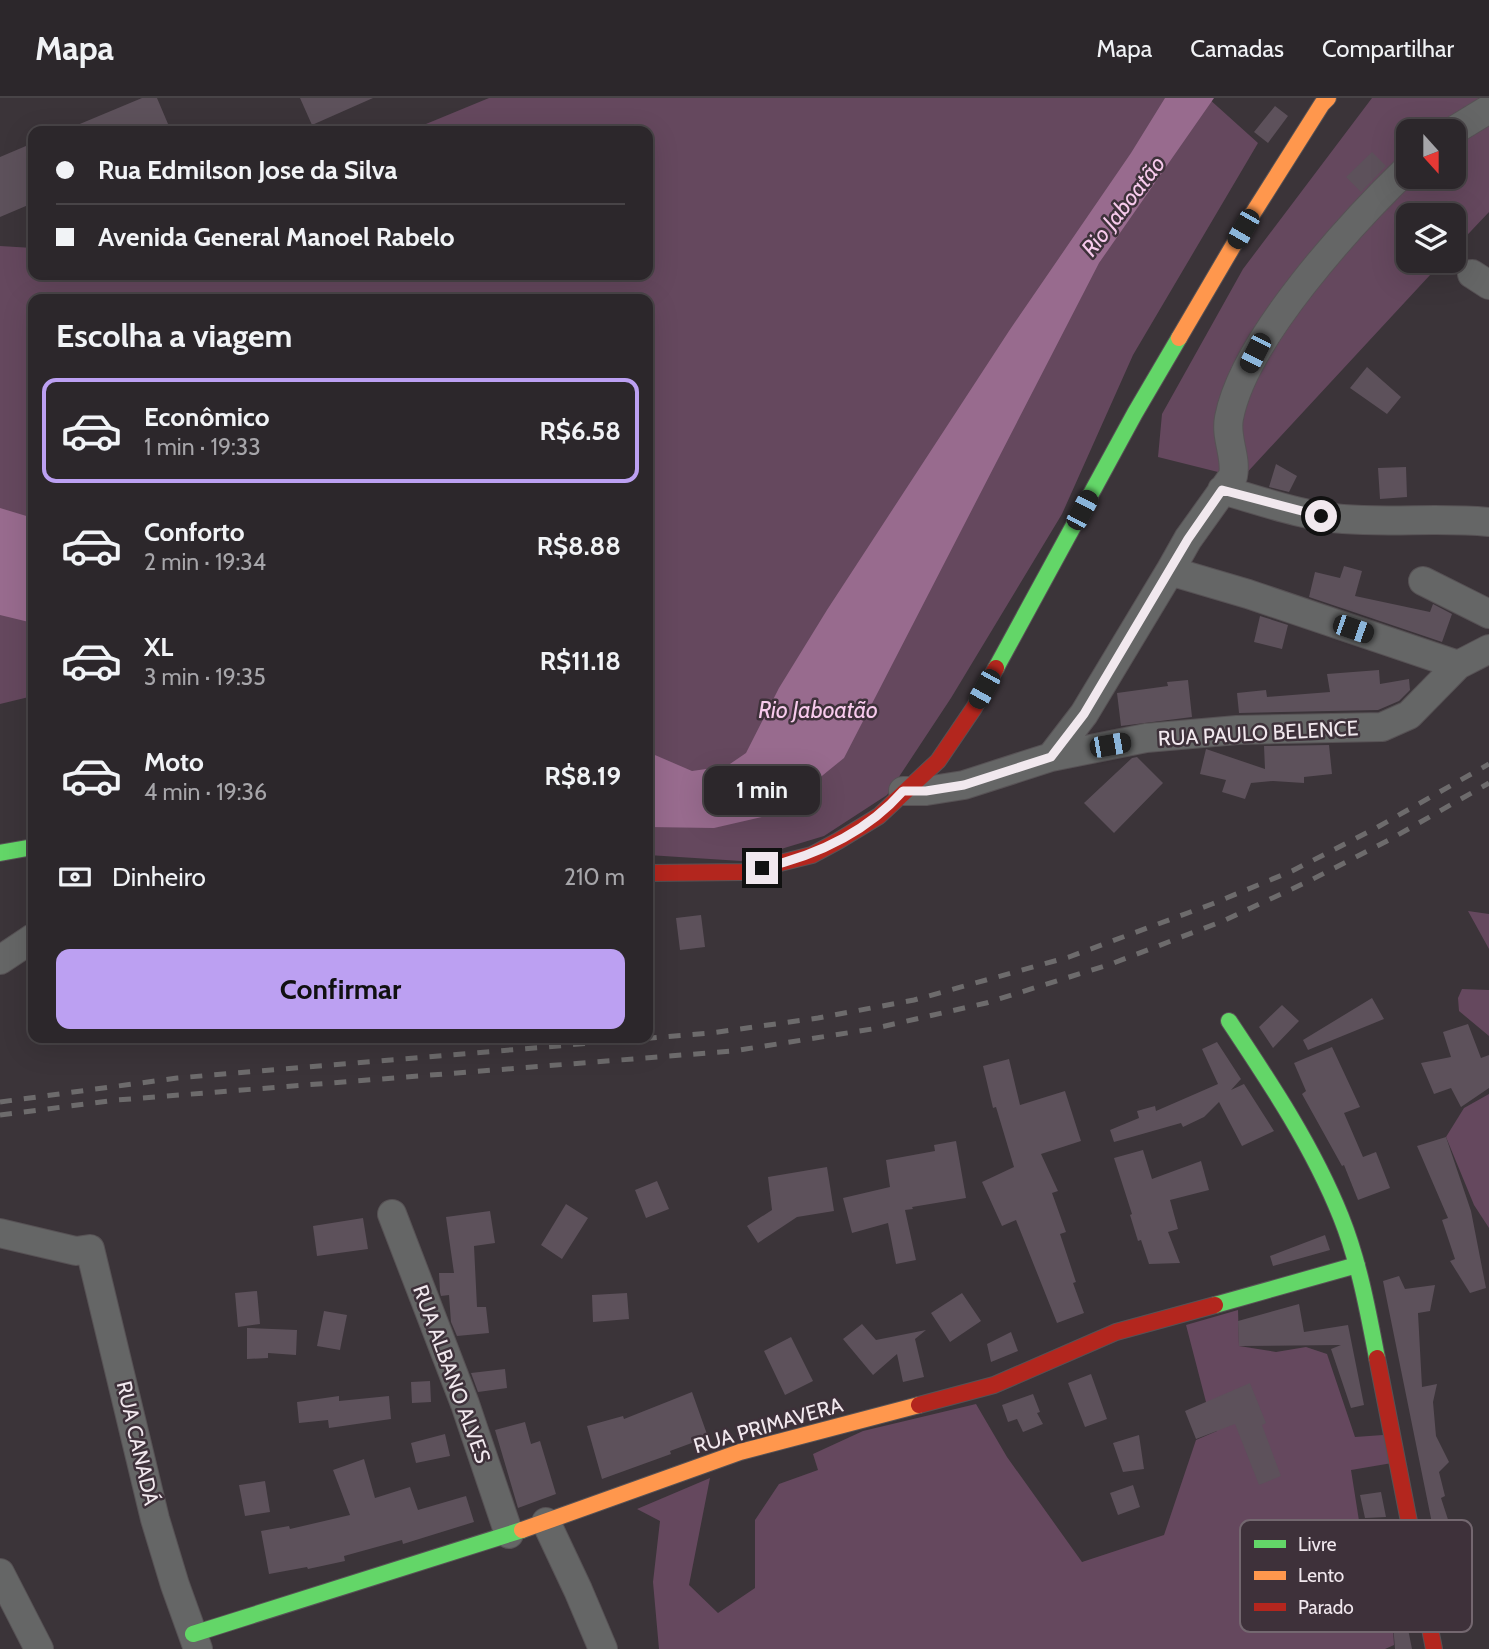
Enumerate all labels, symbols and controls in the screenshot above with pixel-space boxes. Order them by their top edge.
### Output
text: Mapa [35,28,114,68]
text: Mapa [1096,34,1152,63]
text: Camadas [1190,34,1284,63]
text: Compartilhar [1322,34,1454,63]
north arrow [1396,119,1466,189]
map controls [1396,119,1466,273]
water label: Rio Jaboatão [1075,150,1171,262]
text: Rua Edmilson Jose da Silva [98,154,397,186]
button: layers [1396,203,1466,273]
car [1224,206,1263,252]
text: Avenida General Manoel Rabelo [98,221,455,253]
text: Escolha a viagem [56,316,292,355]
car [1237,330,1274,376]
icon: car [60,399,123,462]
text: Econômico [144,401,270,433]
text: R$6.58 [540,415,621,447]
text: 1 min · 19:33 [144,433,261,461]
car [1063,487,1102,533]
route start [1305,500,1337,532]
icon: car [60,514,123,577]
text: Conforto [144,516,245,548]
text: R$8.88 [537,530,621,562]
text: 2 min · 19:34 [144,548,266,576]
car [1330,612,1377,646]
icon: car [60,629,123,692]
text: XL [144,631,173,663]
text: R$11.18 [540,645,621,677]
text: 3 min · 19:35 [144,663,266,691]
car [965,666,1004,712]
water label: Rio Jaboatão [758,696,878,724]
street label: RUA PAULO BELENCE [1157,715,1359,751]
car [1088,731,1133,759]
icon: car [60,744,123,807]
text: Moto [144,746,204,778]
text: R$8.19 [544,760,621,792]
callout: 1 min [704,766,820,816]
text: 1 min [736,776,788,804]
text: 4 min · 19:36 [144,778,267,806]
route end [746,852,778,884]
icon: cash [56,858,94,896]
text: Dinheiro [112,861,206,893]
text: 210 m [564,863,625,891]
button: Confirmar [56,949,625,1029]
street label: RUA ALBANO ALVES [408,1281,496,1467]
street label: RUA CANADÁ [112,1378,164,1508]
street label: RUA PRIMAVERA [690,1392,846,1458]
legend [1240,1520,1472,1632]
text: Livre [1298,1533,1337,1556]
text: Lento [1298,1564,1344,1587]
text: Parado [1298,1596,1354,1619]

